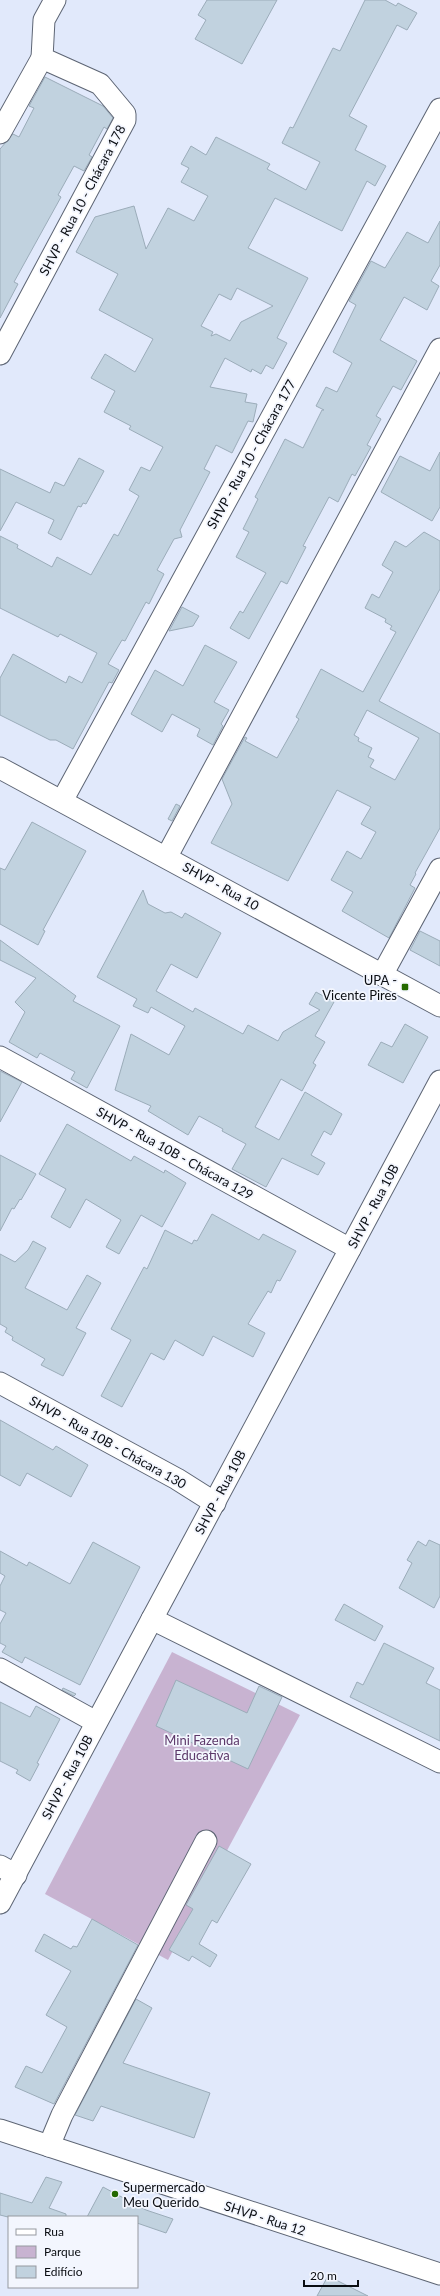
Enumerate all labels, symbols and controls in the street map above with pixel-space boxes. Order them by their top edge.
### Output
street label: SHVP - Rua 10 - Chácara 178 [35,122,129,278]
street label: SHVP - Rua 10 - Chácara 177 [203,376,299,531]
street label: SHVP - Rua 10 [180,858,262,914]
place label: UPA - Vicente Pires [322,972,397,1003]
marker: UPA - Vicente Pires [400,982,410,992]
street label: SHVP - Rua 10B - Chácara 129 [94,1103,256,1203]
street label: SHVP - Rua 10B [344,1161,402,1251]
street label: SHVP - Rua 10B - Chácara 130 [27,1392,190,1492]
street label: SHVP - Rua 10B [191,1447,249,1537]
street label: SHVP - Rua 10B [38,1732,96,1822]
park label: Mini Fazenda Educativa [164,1732,240,1763]
place label: Supermercado Meu Querido [123,2179,205,2210]
marker: Supermercado Meu Querido [110,2189,120,2199]
street label: SHVP - Rua 12 [222,2197,308,2239]
legend [8,2216,138,2288]
text: Rua [44,2224,64,2239]
text: Parque [44,2244,81,2259]
scale bar [304,2262,358,2288]
text: Edifício [44,2264,83,2279]
text: 20 m [310,2268,337,2283]

